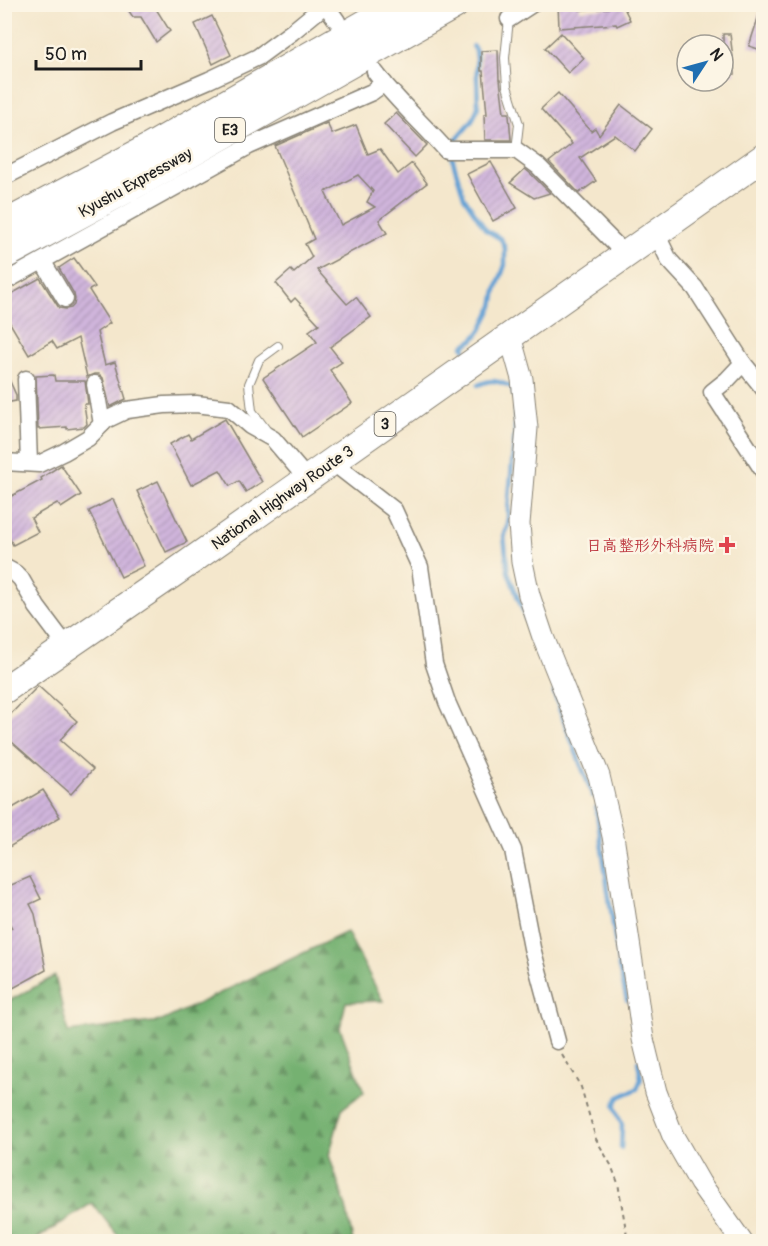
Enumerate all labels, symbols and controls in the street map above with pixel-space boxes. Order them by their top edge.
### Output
scale bar [36,33,141,71]
north arrow [675,33,735,93]
text: 50 m [45,43,87,66]
text: N [705,45,728,65]
road number: E3 [215,118,245,142]
street label: Kyushu Expressway [75,143,196,222]
road number: 3 [374,412,396,436]
street label: National Highway Route 3 [208,441,358,555]
place label: 日高整形外科病院 [586,536,714,556]
marker: 日高整形外科病院 [718,536,736,554]

